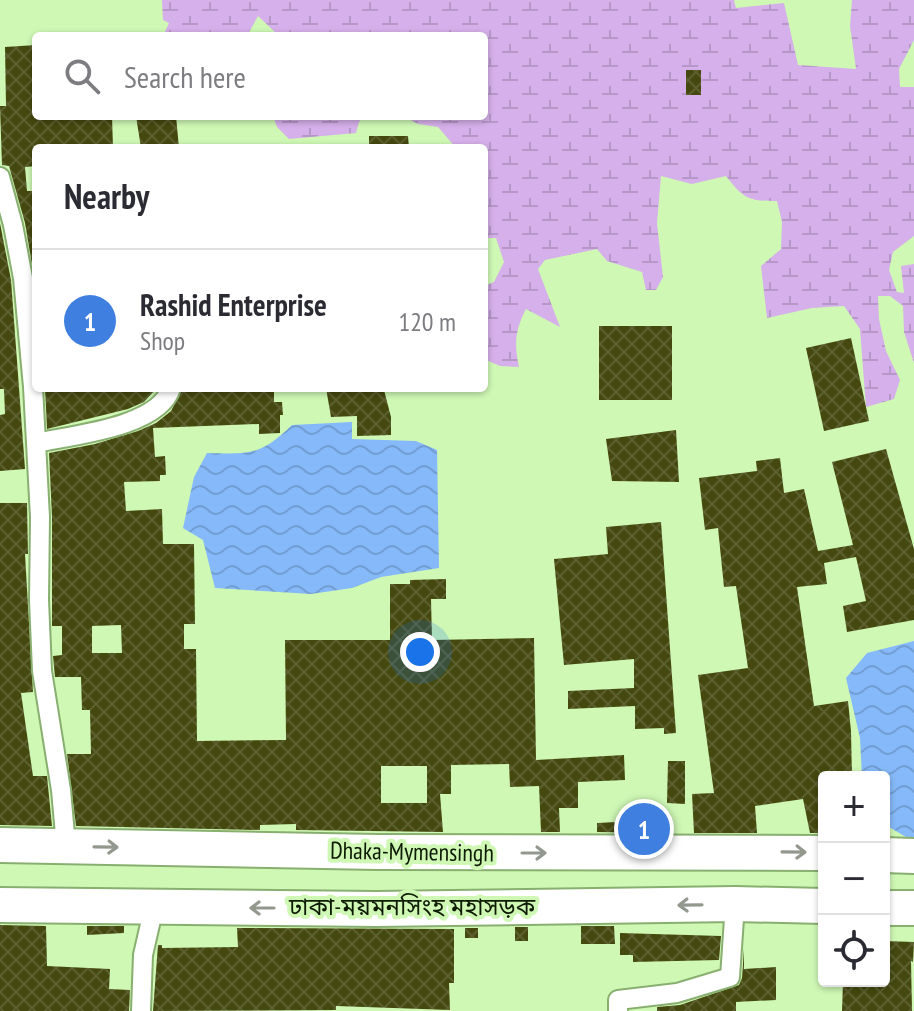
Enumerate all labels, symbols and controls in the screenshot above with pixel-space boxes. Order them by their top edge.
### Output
search box [32,32,488,120]
icon: search [60,54,104,98]
text: Search here [124,57,246,96]
text: Nearby [64,174,149,218]
text: Rashid Enterprise [140,285,327,324]
text: 1 [84,305,96,338]
text: 120 m [398,305,456,338]
text: Shop [140,324,185,357]
your location [400,632,440,672]
map controls [818,771,890,987]
button: + [818,771,890,843]
pin: 1 [618,799,670,859]
street label: Dhaka-Mymensingh [330,835,494,868]
one-way arrow [92,839,119,855]
button: − [818,843,890,915]
one-way arrow [520,845,547,861]
one-way arrow [780,845,807,860]
street label: ঢাকা-ময়মনসিংহ মহাসড়ক [288,891,536,922]
one-way arrow [677,897,704,913]
one-way arrow [249,900,276,916]
button: locate [818,915,890,987]

